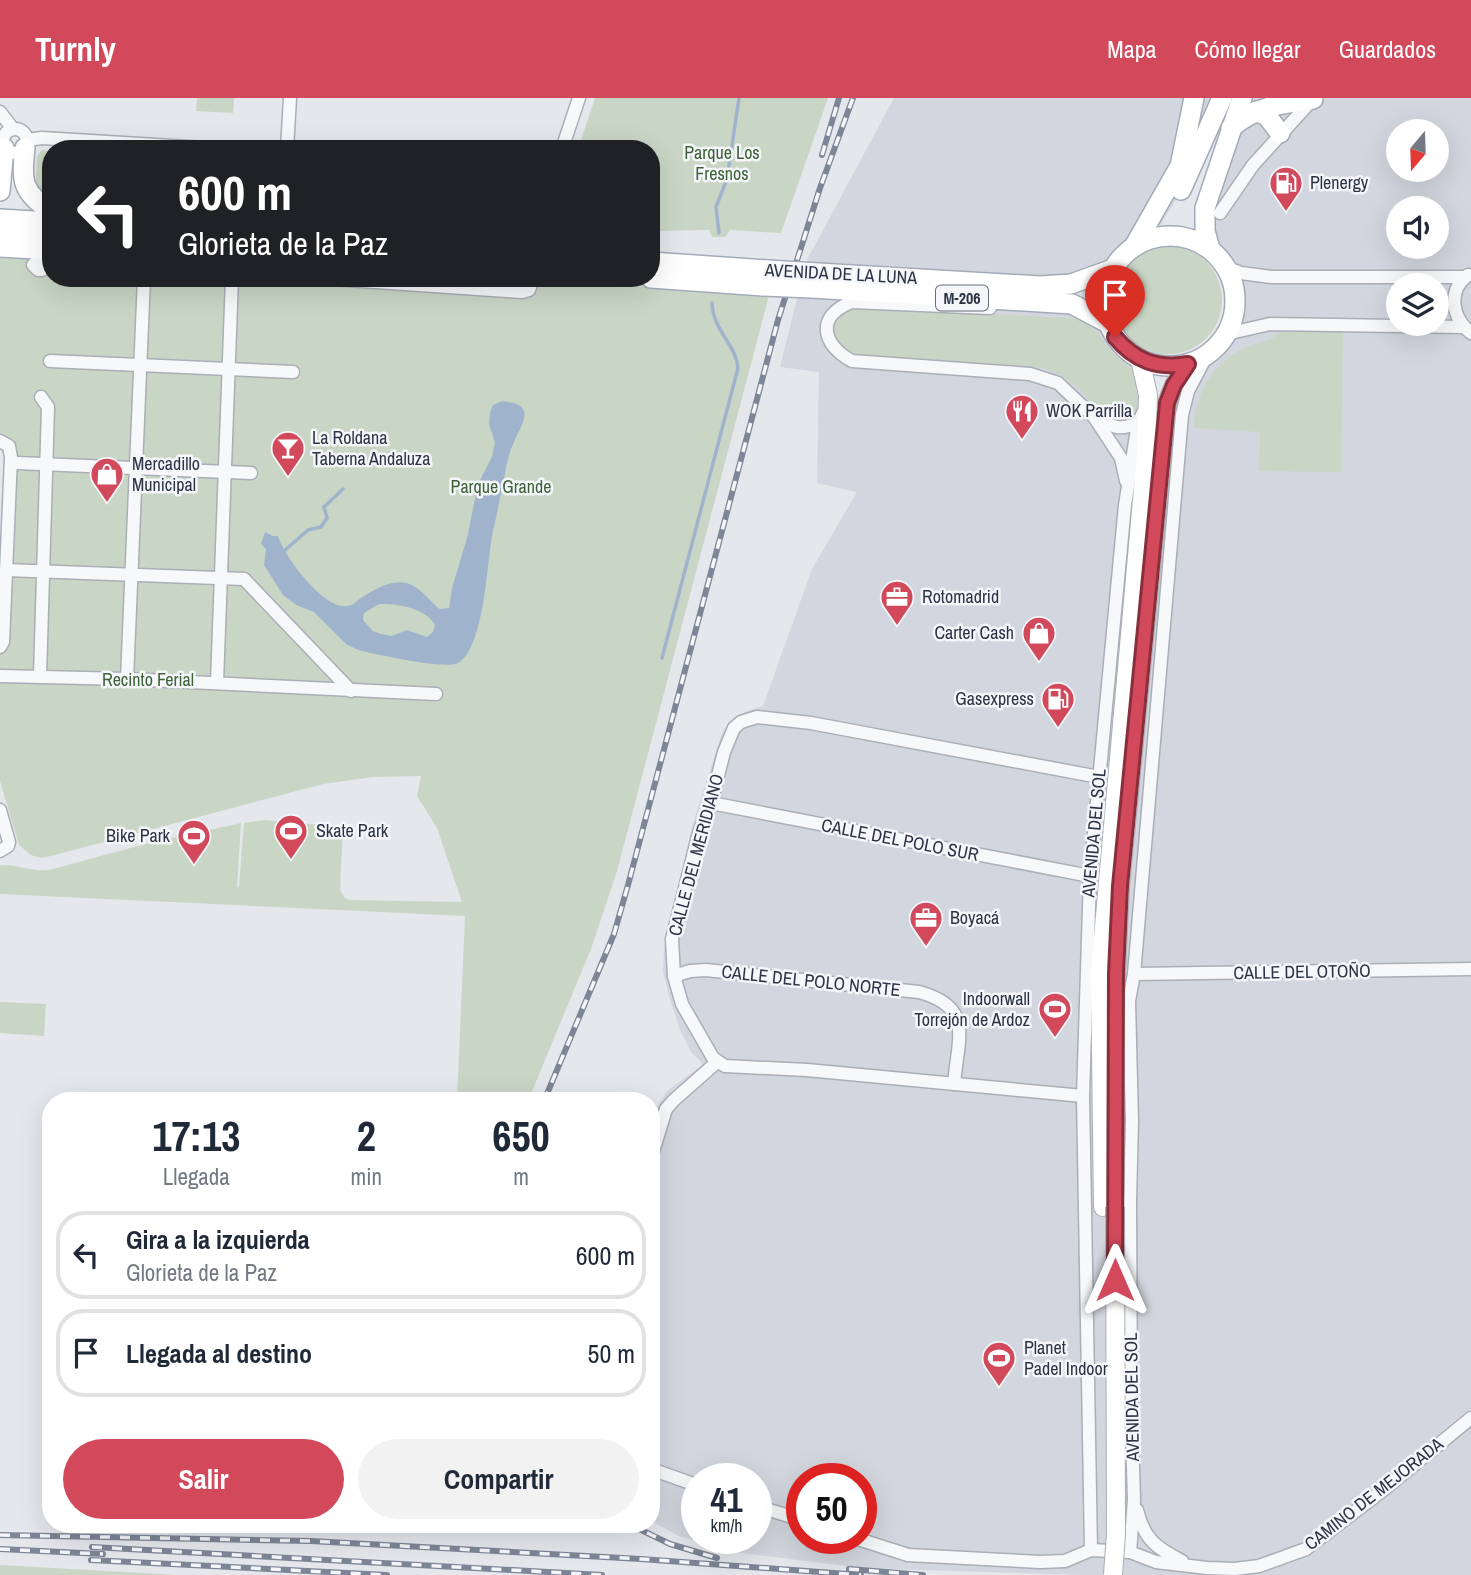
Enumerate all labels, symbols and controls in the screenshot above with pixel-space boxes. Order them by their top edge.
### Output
text: Turnly [35,27,116,71]
text: Mapa [1107,33,1157,65]
text: Cómo llegar [1195,33,1301,65]
text: Guardados [1339,33,1436,65]
north arrow [1386,119,1449,182]
map controls [1386,119,1449,336]
park label: Parque Los Fresnos [684,140,760,186]
text: 600 m [178,159,292,225]
fuel station icon: Plenergy [1267,164,1305,213]
icon: left [63,168,154,259]
place label: Plenergy [1310,170,1369,195]
button: sound [1386,196,1449,259]
text: Glorieta de la Paz [178,222,388,265]
street label: AVENIDA DE LA LUNA [763,257,918,290]
pin [1085,265,1145,337]
button: layers [1386,273,1449,336]
icon: arrive [1096,276,1134,314]
road number: M-206 [936,286,988,310]
restaurant icon: WOK Parrilla [1003,392,1041,441]
place label: WOK Parrilla [1046,398,1132,423]
place label: La Roldana Taberna Andaluza [312,425,430,471]
bar icon: La Roldana Taberna Andaluza [269,429,307,478]
place label: Mercadillo Municipal [132,451,200,497]
shop icon: Mercadillo Municipal [88,455,126,504]
park label: Parque Grande [451,474,551,499]
office icon: Rotomadrid [878,578,916,627]
place label: Rotomadrid [922,584,999,609]
shop icon: Carter Cash [1020,614,1058,663]
place label: Carter Cash [934,620,1014,645]
park label: Recinto Ferial [102,667,194,692]
fuel station icon: Gasexpress [1039,680,1077,729]
place label: Gasexpress [955,686,1034,711]
street label: AVENIDA DEL SOL [1075,768,1112,899]
street label: CALLE DEL MERIDIANO [662,771,729,939]
sports icon: Skate Park [272,812,310,861]
street label: CALLE DEL POLO SUR [819,812,981,867]
sports icon: Bike Park [175,817,213,866]
place label: Skate Park [316,818,389,843]
place label: Bike Park [106,823,171,848]
office icon: Boyacá [907,899,945,948]
place label: Boyacá [950,905,999,930]
street label: CALLE DEL OTOÑO [1233,958,1371,985]
street label: CALLE DEL POLO NORTE [720,959,902,1002]
place label: Indoorwall Torrejón de Ardoz [914,986,1030,1032]
sports icon: Indoorwall Torrejón de Ardoz [1036,990,1074,1039]
text: 17:13 [152,1108,240,1164]
text: 2 [357,1108,376,1164]
text: 650 [492,1108,550,1164]
text: Llegada [163,1161,230,1192]
text: min [351,1161,382,1192]
text: m [513,1161,529,1192]
text: Gira a la izquierda [126,1222,310,1257]
icon: left [67,1236,105,1274]
text: 600 m [576,1238,635,1273]
position arrow [1078,1243,1152,1317]
text: Glorieta de la Paz [126,1257,277,1288]
street label: AVENIDA DEL SOL [1118,1332,1145,1463]
icon: arrive [67,1334,105,1372]
place label: Planet Padel Indoor [1024,1335,1108,1381]
text: Llegada al destino [126,1336,312,1371]
text: 50 m [588,1336,635,1371]
sports icon: Planet Padel Indoor [980,1339,1018,1388]
street label: CAMINO DE MEJORADA [1299,1431,1448,1556]
button: Salir [63,1439,344,1519]
button: Compartir [358,1439,639,1519]
speed limit sign: 50 [786,1463,877,1554]
text: 41 [711,1476,742,1523]
text: km/h [711,1513,743,1538]

